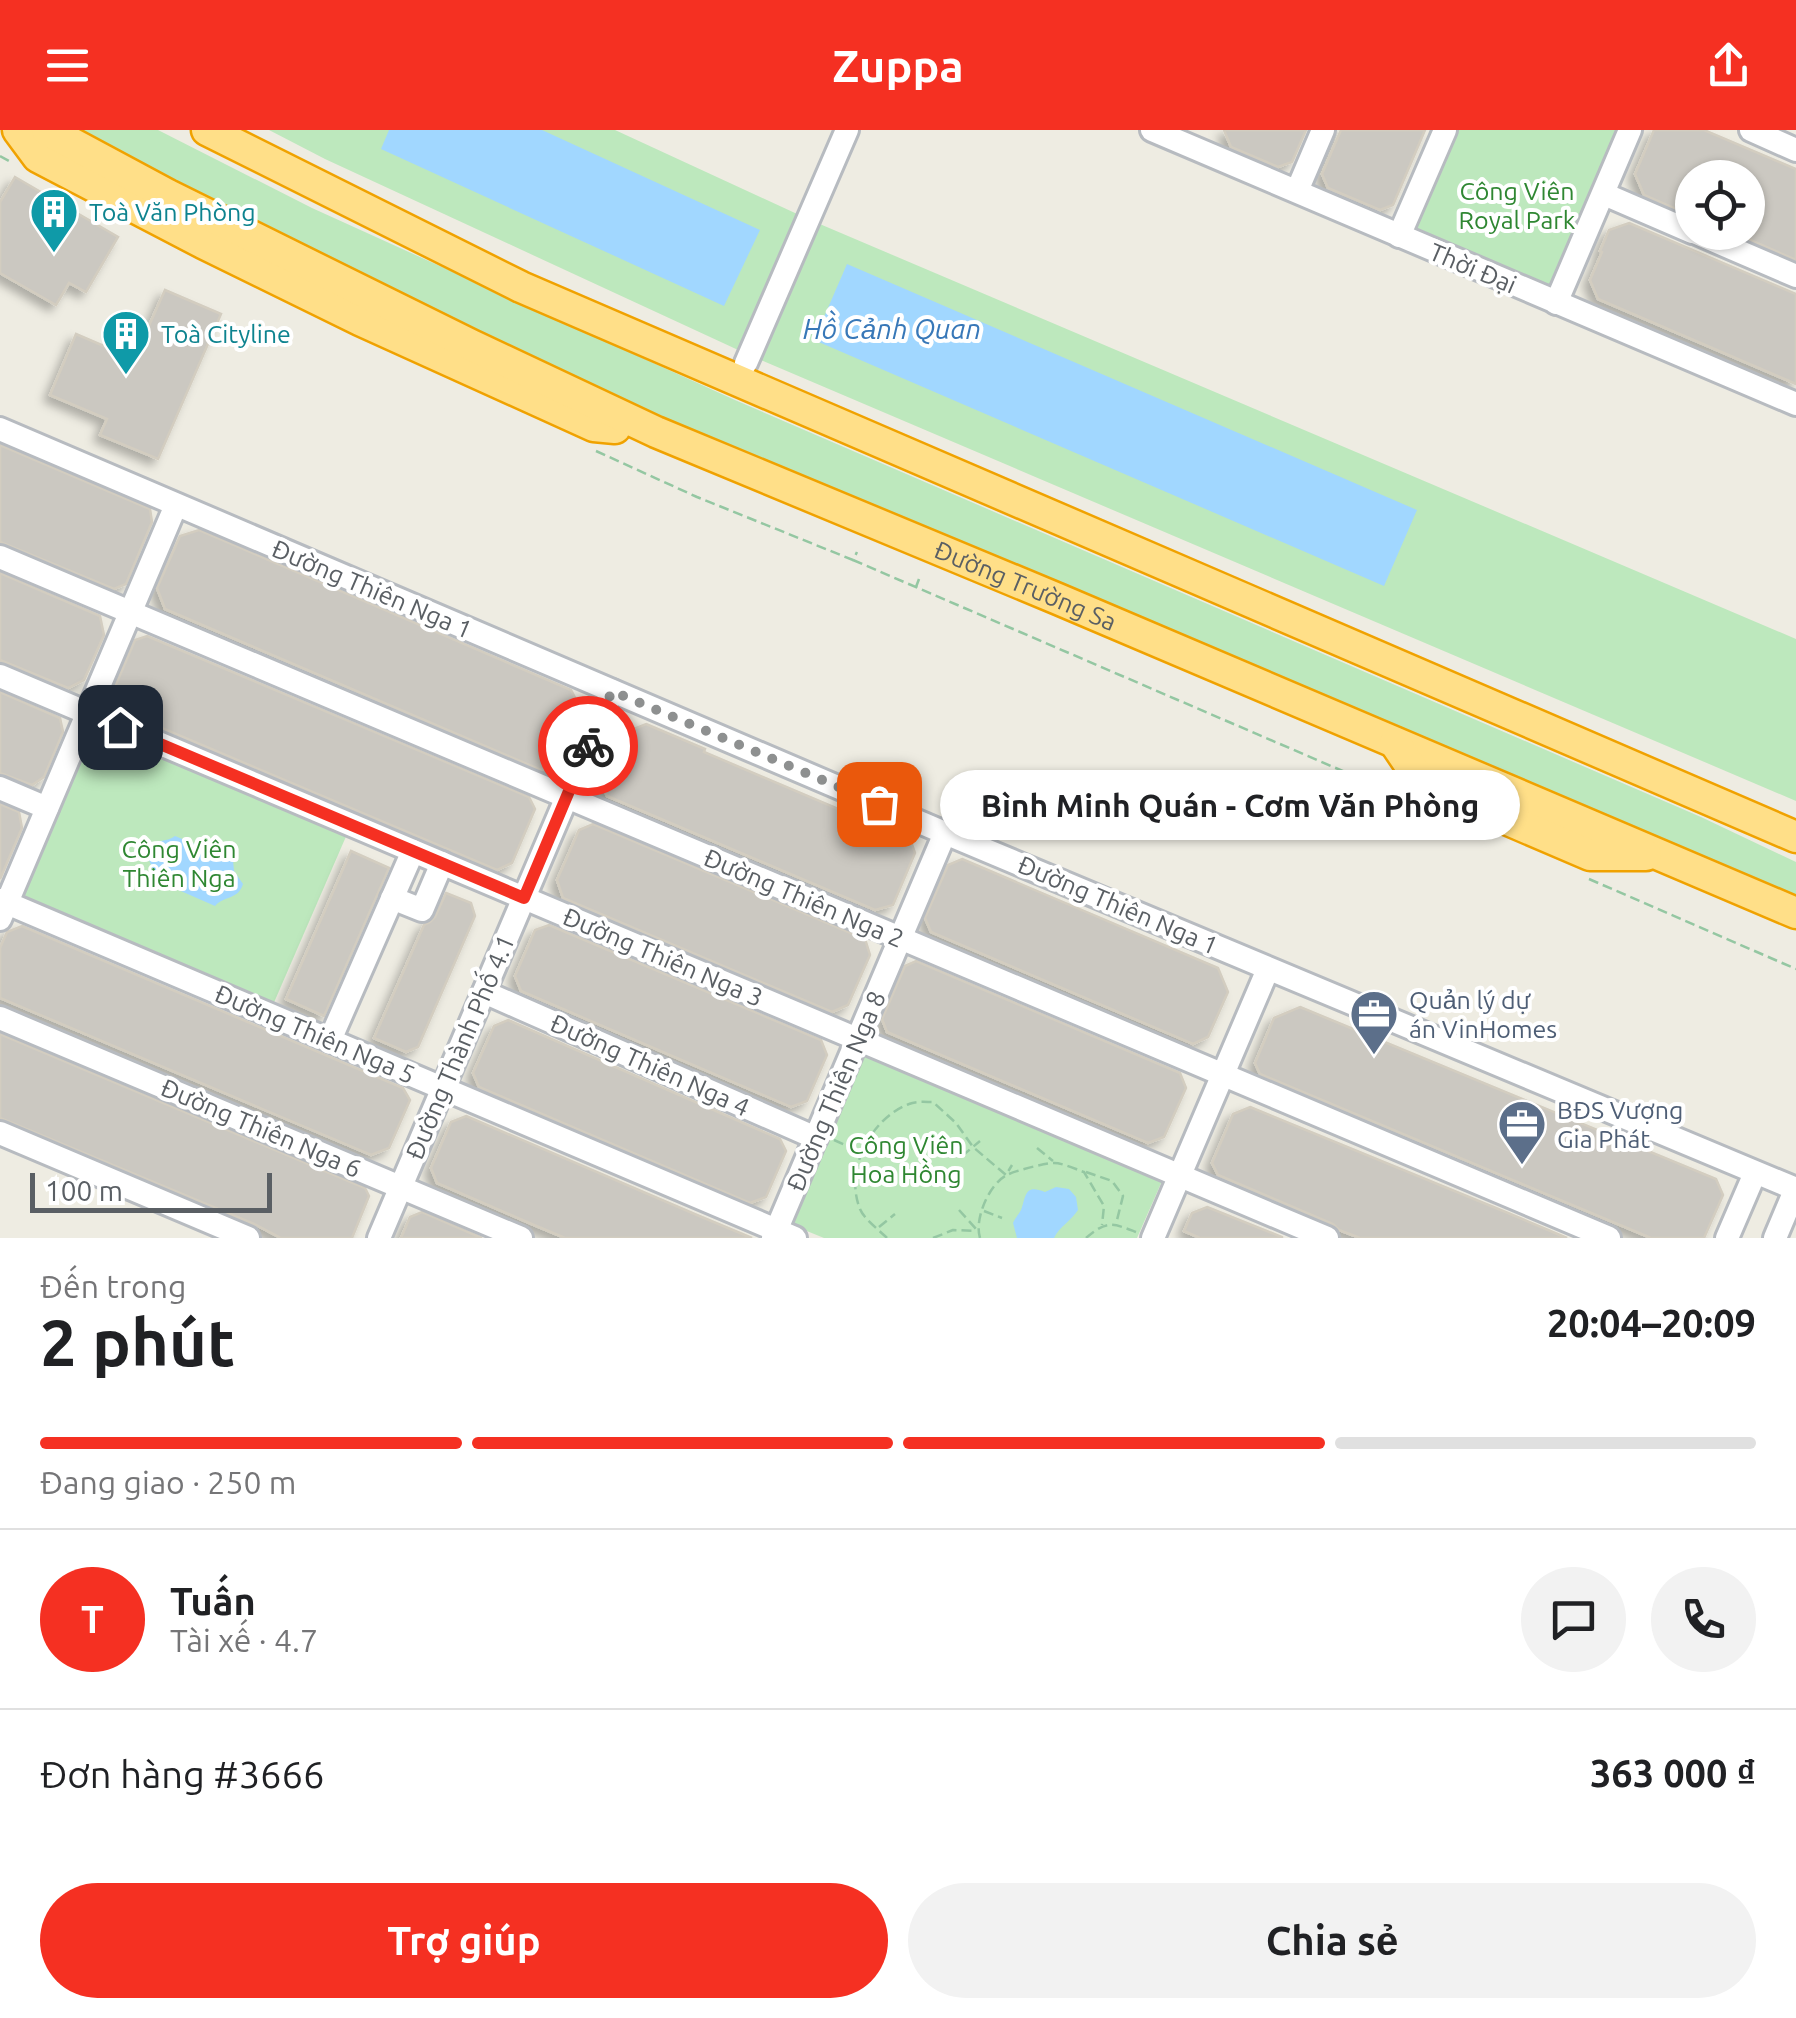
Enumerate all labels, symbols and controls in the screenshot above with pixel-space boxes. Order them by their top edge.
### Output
icon: menu [40,38,95,93]
icon: share [1701,38,1756,93]
text: Zuppa [832,40,964,91]
map controls [1675,160,1765,250]
button: locate [1675,160,1765,250]
park label: Công Viên Royal Park [1459,177,1576,234]
building icon: Toà Văn Phòng [28,186,80,254]
place label: Toà Văn Phòng [89,198,256,226]
street label: Thời Đại [1425,237,1521,299]
building icon: Toà Cityline [100,308,152,376]
water label: Hồ Cảnh Quan [803,310,981,345]
place label: Toà Cityline [161,320,291,348]
street label: Đường Thiên Nga 1 [268,534,476,644]
street label: Đường Trường Sa [930,535,1120,636]
pin [78,685,163,770]
courier [538,696,638,796]
icon: home [93,700,148,755]
icon: bike [561,719,616,774]
pin [837,762,922,847]
callout: Bình Minh Quán - Cơm Văn Phòng [939,769,1519,839]
icon: bag [852,777,907,832]
text: Bình Minh Quán - Cơm Văn Phòng [981,787,1479,823]
park label: Công Viên Thiên Nga [121,835,237,892]
street label: Đường Thiên Nga 2 [700,843,908,953]
street label: Đường Thiên Nga 1 [1014,850,1222,960]
street label: Đường Thiên Nga 3 [559,902,767,1012]
street label: Đường Thành Phố 4.1 [397,929,520,1163]
street label: Đường Thiên Nga 5 [211,979,419,1089]
place label: Quản lý dự án VinHomes [1409,986,1557,1043]
street label: Đường Thiên Nga 8 [781,987,891,1195]
office icon: Quản lý dự án VinHomes [1348,988,1400,1056]
street label: Đường Thiên Nga 4 [546,1009,754,1121]
street label: Đường Thiên Nga 6 [157,1073,365,1183]
place label: BĐS Vượng Gia Phát [1557,1096,1683,1153]
office icon: BĐS Vượng Gia Phát [1496,1098,1548,1166]
park label: Công Viên Hoa Hồng [848,1131,964,1188]
scale bar [30,1168,272,1212]
text: 100 m [45,1175,123,1206]
text: Đến trong [40,1268,186,1304]
text: 20:04–20:09 [1547,1302,1756,1344]
text: 2 phút [40,1305,235,1378]
text: Đang giao · 250 m [40,1464,296,1500]
button: chat [1521,1567,1626,1672]
button: phone [1651,1567,1756,1672]
text: Tuấn [170,1580,256,1622]
text: T [81,1598,104,1640]
text: Tài xế · 4.7 [170,1622,318,1658]
text: 363 000 ₫ [1590,1752,1756,1794]
text: Đơn hàng #3666 [40,1753,324,1795]
button: Trợ giúp [40,1883,888,1998]
button: Chia sẻ [908,1883,1756,1998]

